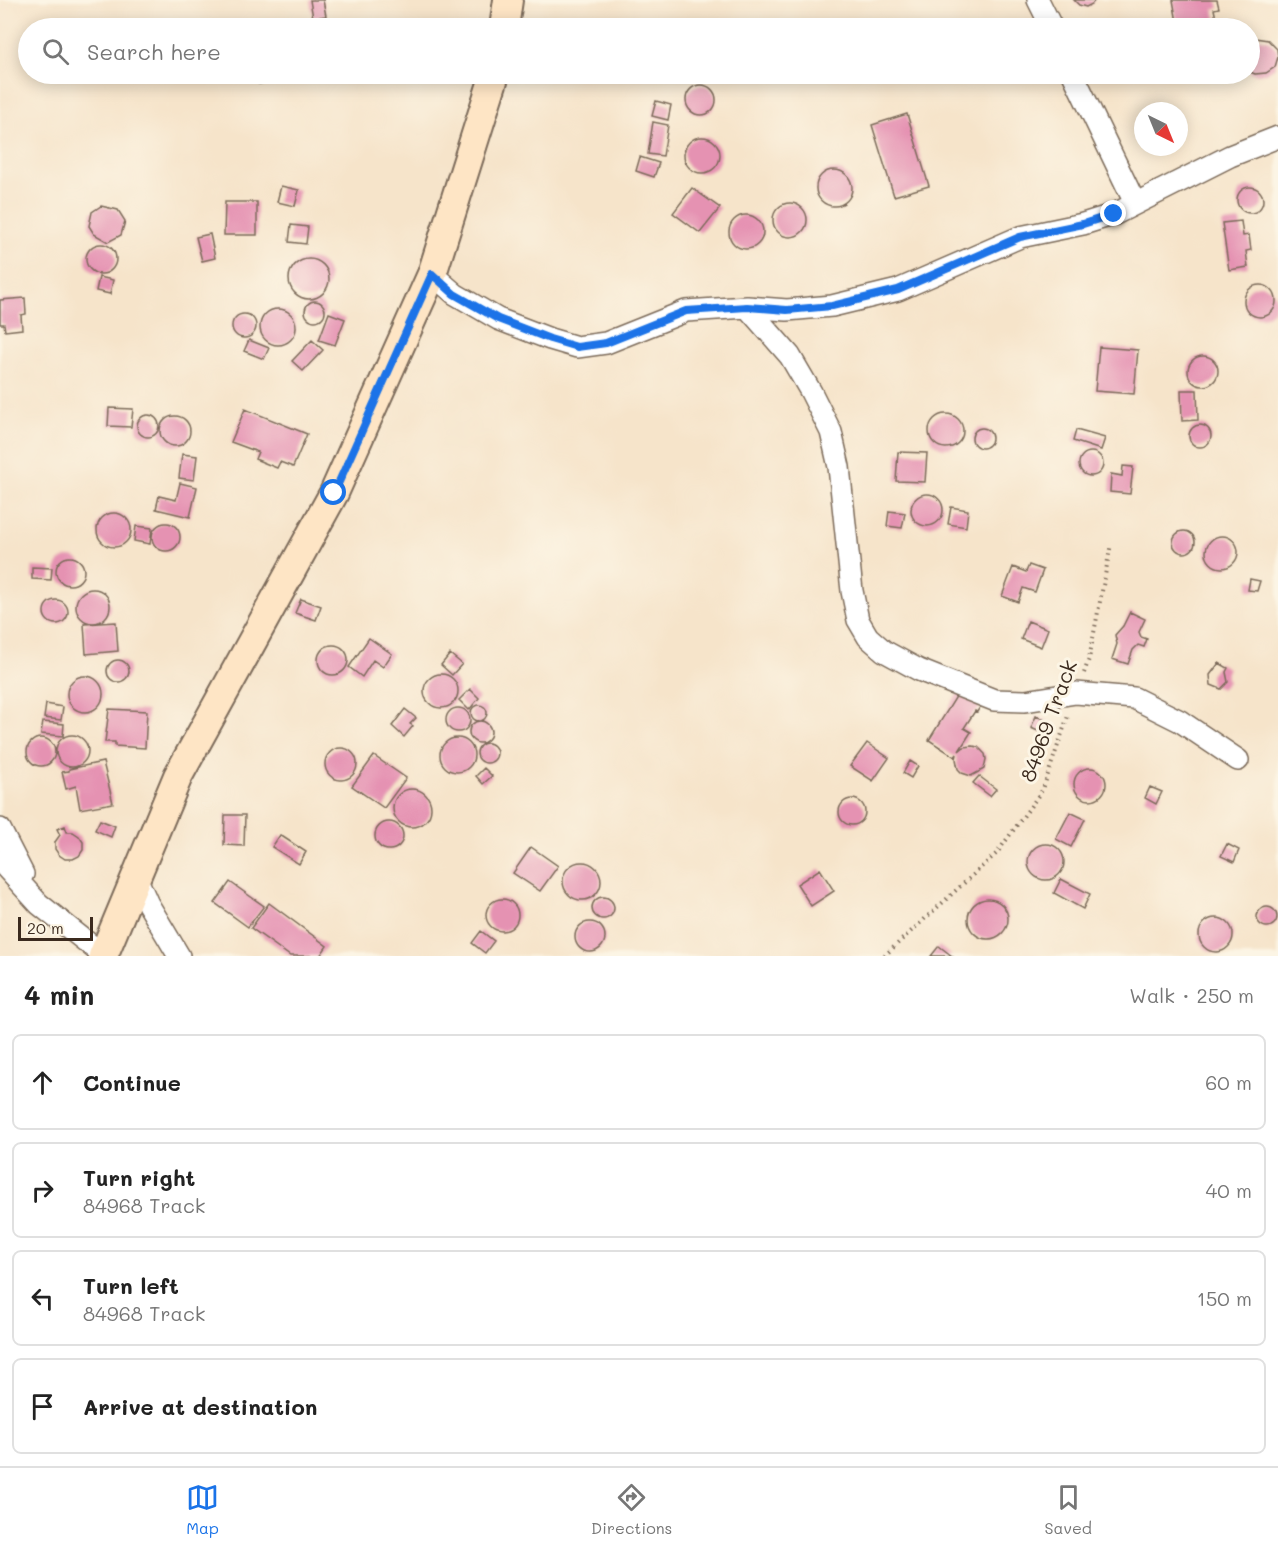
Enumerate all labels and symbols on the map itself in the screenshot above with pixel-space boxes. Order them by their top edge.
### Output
north arrow [1134,102,1188,156]
route end [1100,200,1126,226]
route start [320,479,346,505]
street label: 84969 Track [1013,656,1082,785]
scale bar [18,914,93,941]

